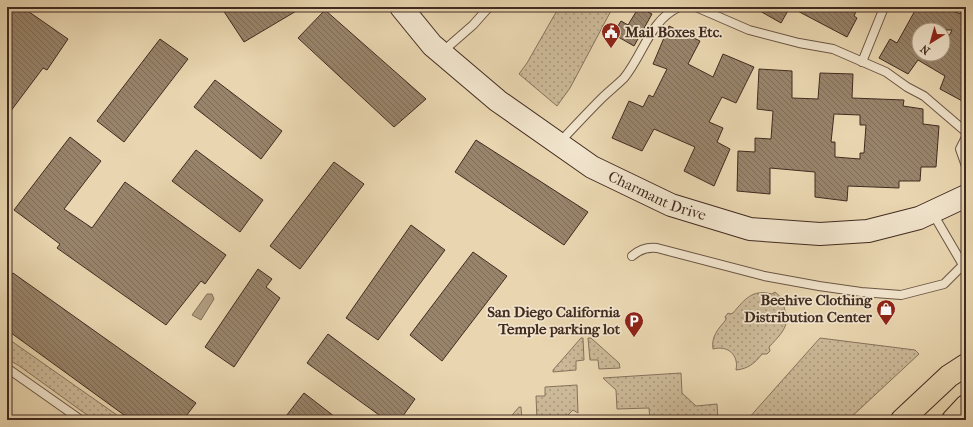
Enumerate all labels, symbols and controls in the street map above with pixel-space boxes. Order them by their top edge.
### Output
public building icon: Mail Boxes Etc. [600,21,622,49]
north arrow [911,22,951,62]
place label: Mail Boxes Etc. [624,23,722,41]
text: N [918,41,933,57]
street label: Charmant Drive [605,167,709,224]
place label: Beehive Clothing Distribution Center [744,291,873,326]
shop icon: Beehive Clothing Distribution Center [875,298,897,326]
place label: San Diego California Temple parking lot [487,303,621,338]
parking icon: San Diego California Temple parking lot [623,310,645,338]

